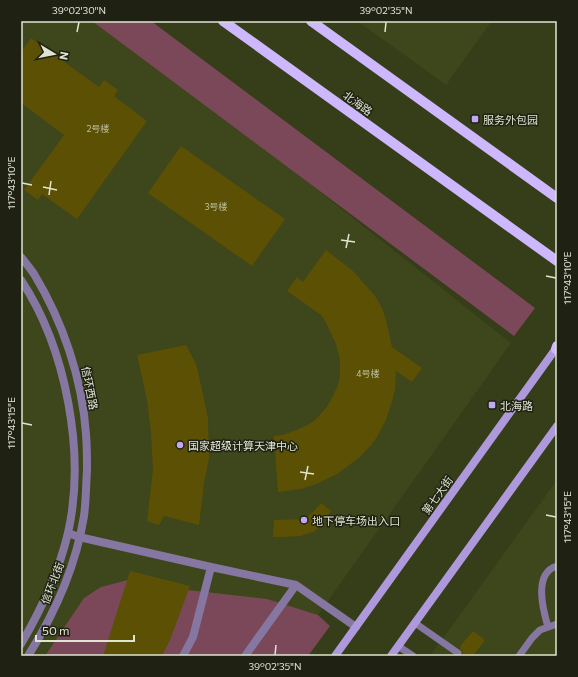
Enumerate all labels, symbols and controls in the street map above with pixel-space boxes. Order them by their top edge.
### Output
text: 39°02'30"N [52,4,106,16]
text: 39°02'35"N [359,4,413,16]
north arrow [34,34,74,74]
text: N [57,51,71,61]
street label: 北海路 [341,88,375,118]
place label: 服务外包园 [483,113,538,126]
marker: 服务外包园 [470,114,480,124]
house number: 2号楼 [87,123,110,134]
text: 117°43'10"E [5,157,17,209]
house number: 3号楼 [204,201,228,212]
text: 117°43'10"E [561,252,573,304]
street label: 信环西路 [79,365,101,411]
house number: 4号楼 [356,368,380,379]
text: 117°43'15"E [5,397,17,449]
place label: 北海路 [500,399,533,412]
marker: 北海路 [487,400,497,410]
place label: 国家超级计算天津中心 [188,439,298,452]
marker: 国家超级计算天津中心 [175,440,185,450]
street label: 第七大街 [419,473,455,517]
text: 117°43'15"E [561,491,573,543]
place label: 地下停车场出入口 [312,514,400,527]
marker: 地下停车场出入口 [299,515,309,525]
street label: 信环北街 [38,560,66,606]
scale bar [36,617,134,643]
text: 50 m [42,623,70,637]
text: 39°02'35"N [248,660,302,672]

